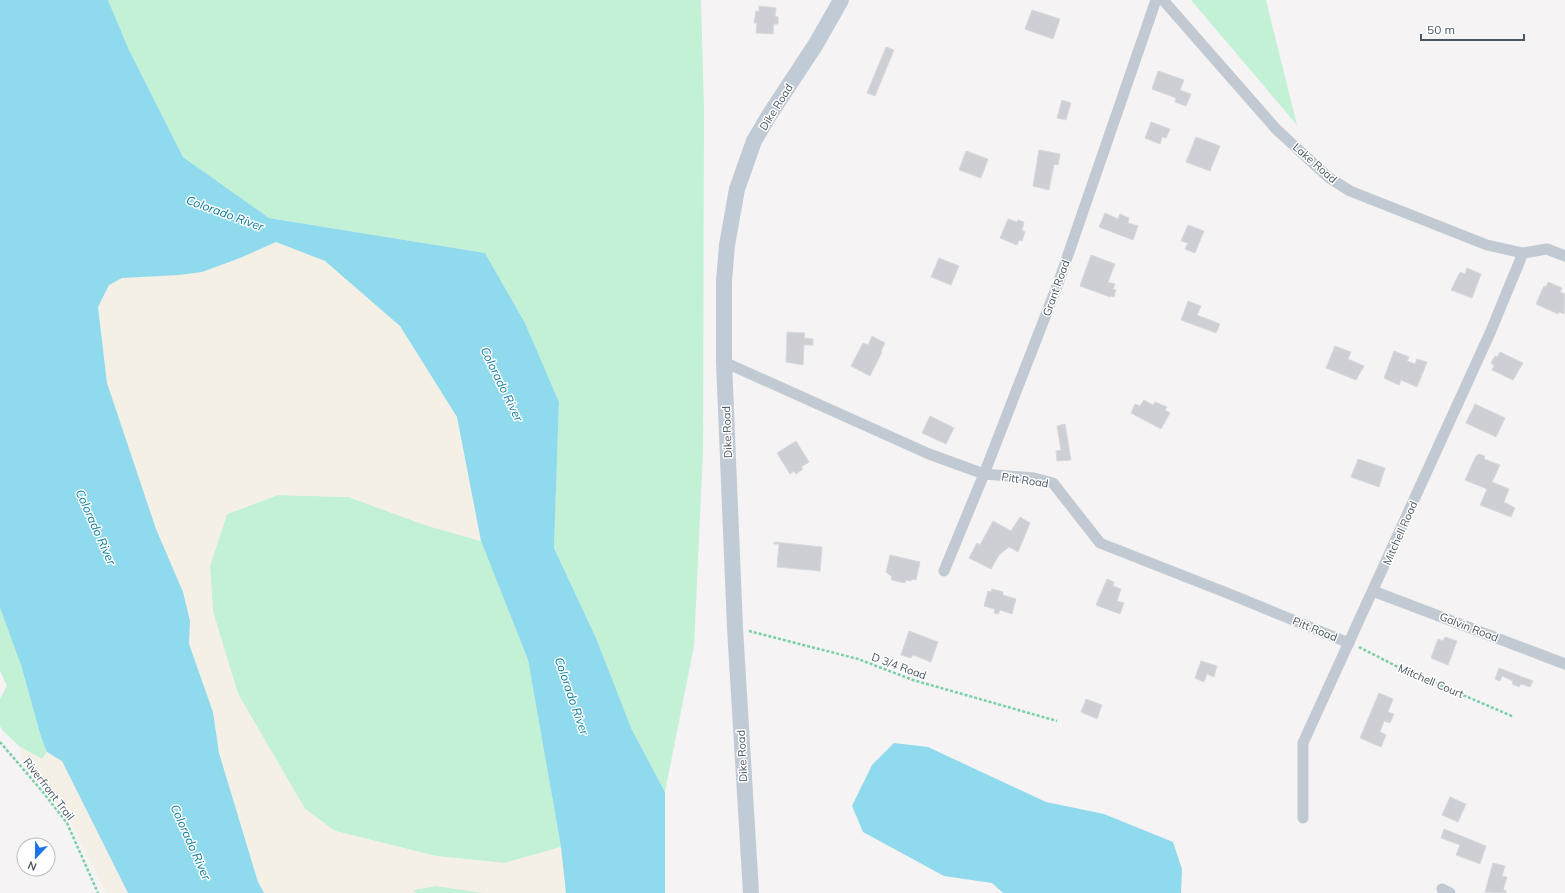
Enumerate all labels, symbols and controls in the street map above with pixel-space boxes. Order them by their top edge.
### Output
scale bar [1421,16,1524,42]
text: 50 m [1427,22,1455,37]
street label: Dike Road [756,81,796,133]
street label: Lake Road [1290,140,1340,186]
water label: Colorado River [184,192,266,234]
street label: Grant Road [1039,258,1073,318]
water label: Colorado River [477,344,527,424]
street label: Dike Road [719,406,735,458]
street label: Pitt Road [1001,469,1049,491]
water label: Colorado River [73,487,120,568]
street label: Mitchell Road [1380,499,1420,567]
street label: Galvin Road [1438,609,1500,645]
street label: Pitt Road [1291,614,1339,644]
street label: D 3/4 Road [870,650,928,682]
water label: Colorado River [552,655,593,738]
street label: Mitchell Court [1396,661,1466,701]
street label: Dike Road [734,730,750,782]
street label: Riverfront Trail [20,755,78,823]
water label: Colorado River [168,802,215,883]
north arrow [16,837,56,877]
text: N [26,858,39,874]

